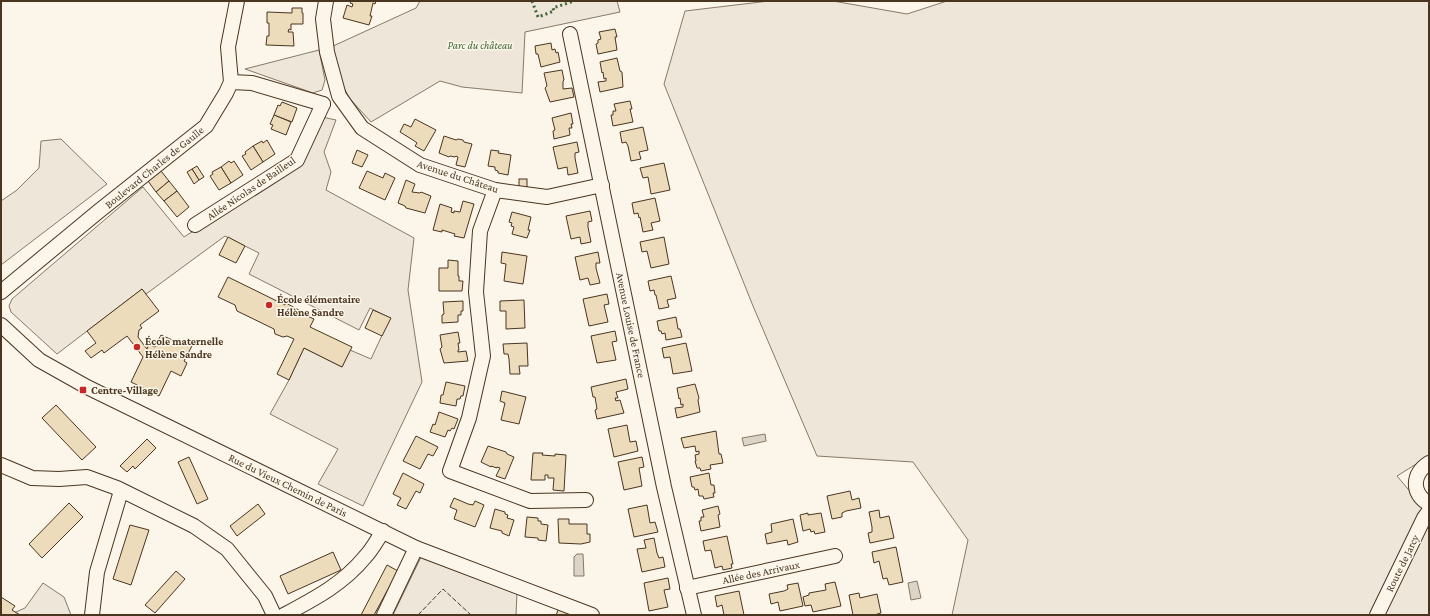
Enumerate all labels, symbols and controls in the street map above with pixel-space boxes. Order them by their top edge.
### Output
park label: Parc du château [447,39,513,51]
street label: Boulevard Charles de Gaulle [102,123,206,210]
street label: Allée Nicolas de Bailleul [204,154,298,222]
street label: Avenue du Château [416,157,500,195]
street label: Avenue Louise de France [614,271,648,379]
place label: École élémentaire Hélène Sandre [277,293,360,318]
marker: École élémentaire Hélène Sandre [264,300,274,310]
place label: École maternelle Hélène Sandre [145,335,223,360]
marker: École maternelle Hélène Sandre [132,342,142,352]
place label: Centre-Village [91,384,158,396]
marker: Centre-Village [78,385,88,395]
street label: Rue du Vieux Chemin de Paris [227,451,349,519]
street label: Route de Jarcy [1383,532,1422,594]
street label: Allée des Arrivaux [721,558,801,586]

